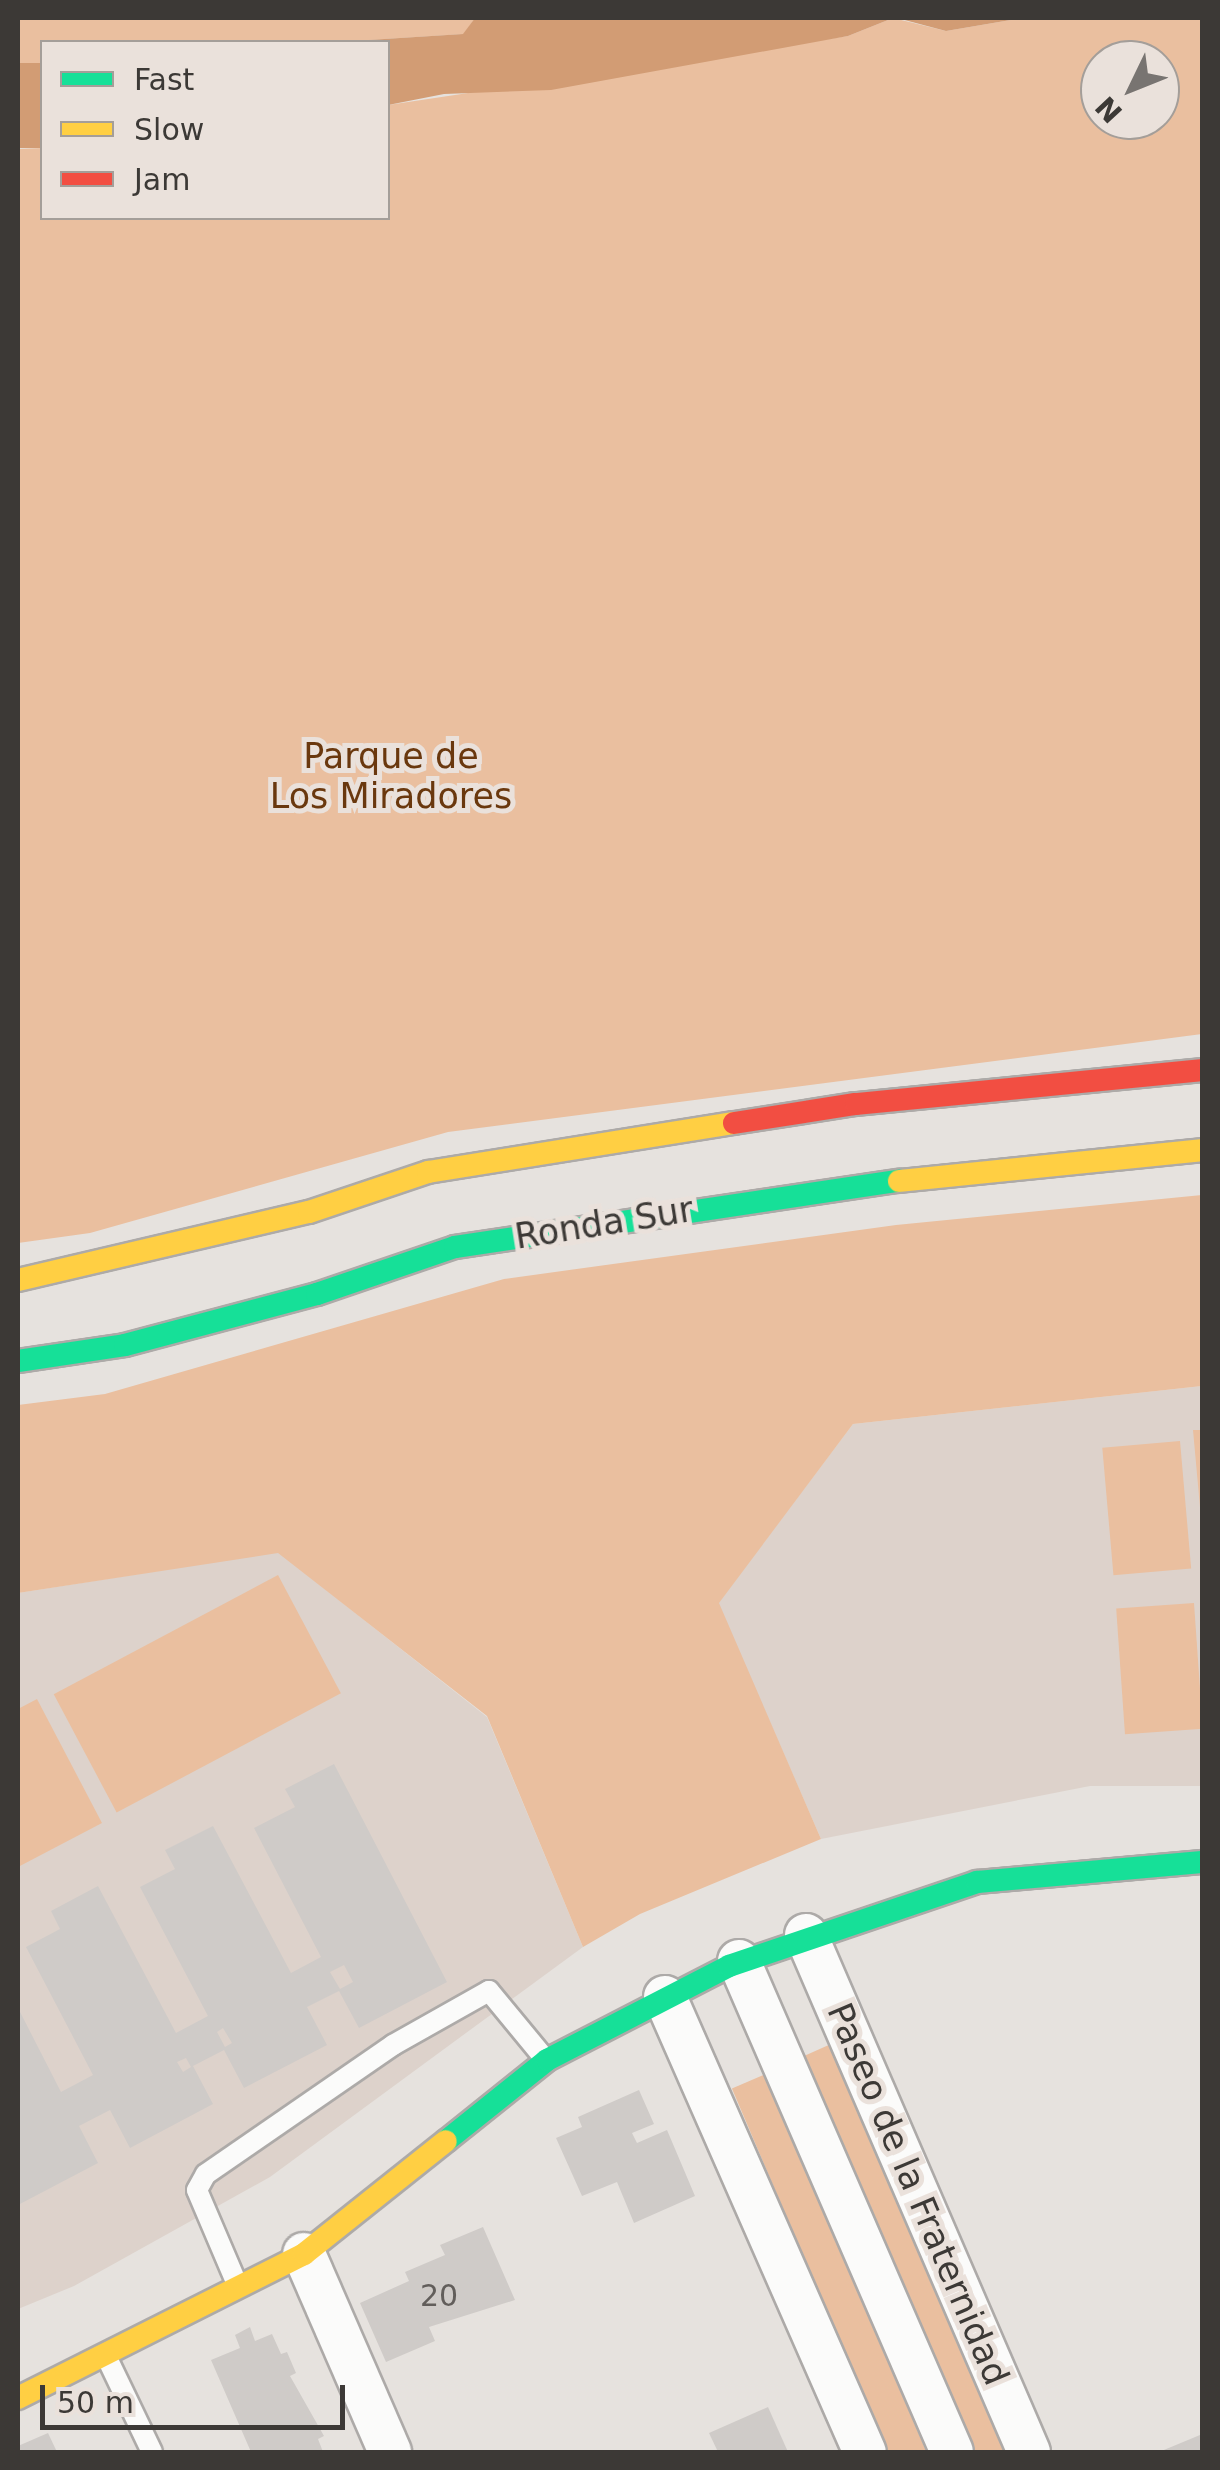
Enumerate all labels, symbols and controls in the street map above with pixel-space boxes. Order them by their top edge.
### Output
legend [40,40,390,220]
north arrow [1080,40,1180,140]
text: Fast [134,62,194,97]
text: N [1089,90,1129,129]
text: Slow [134,112,204,147]
text: Jam [134,162,190,197]
park label: Parque de Los Miradores [270,735,512,817]
street label: Ronda Sur [512,1188,696,1258]
street label: Paseo de la Fraternidad [818,1997,1018,2391]
house number: 20 [420,2278,458,2314]
scale bar [45,2365,350,2427]
text: 50 m [57,2385,134,2420]

